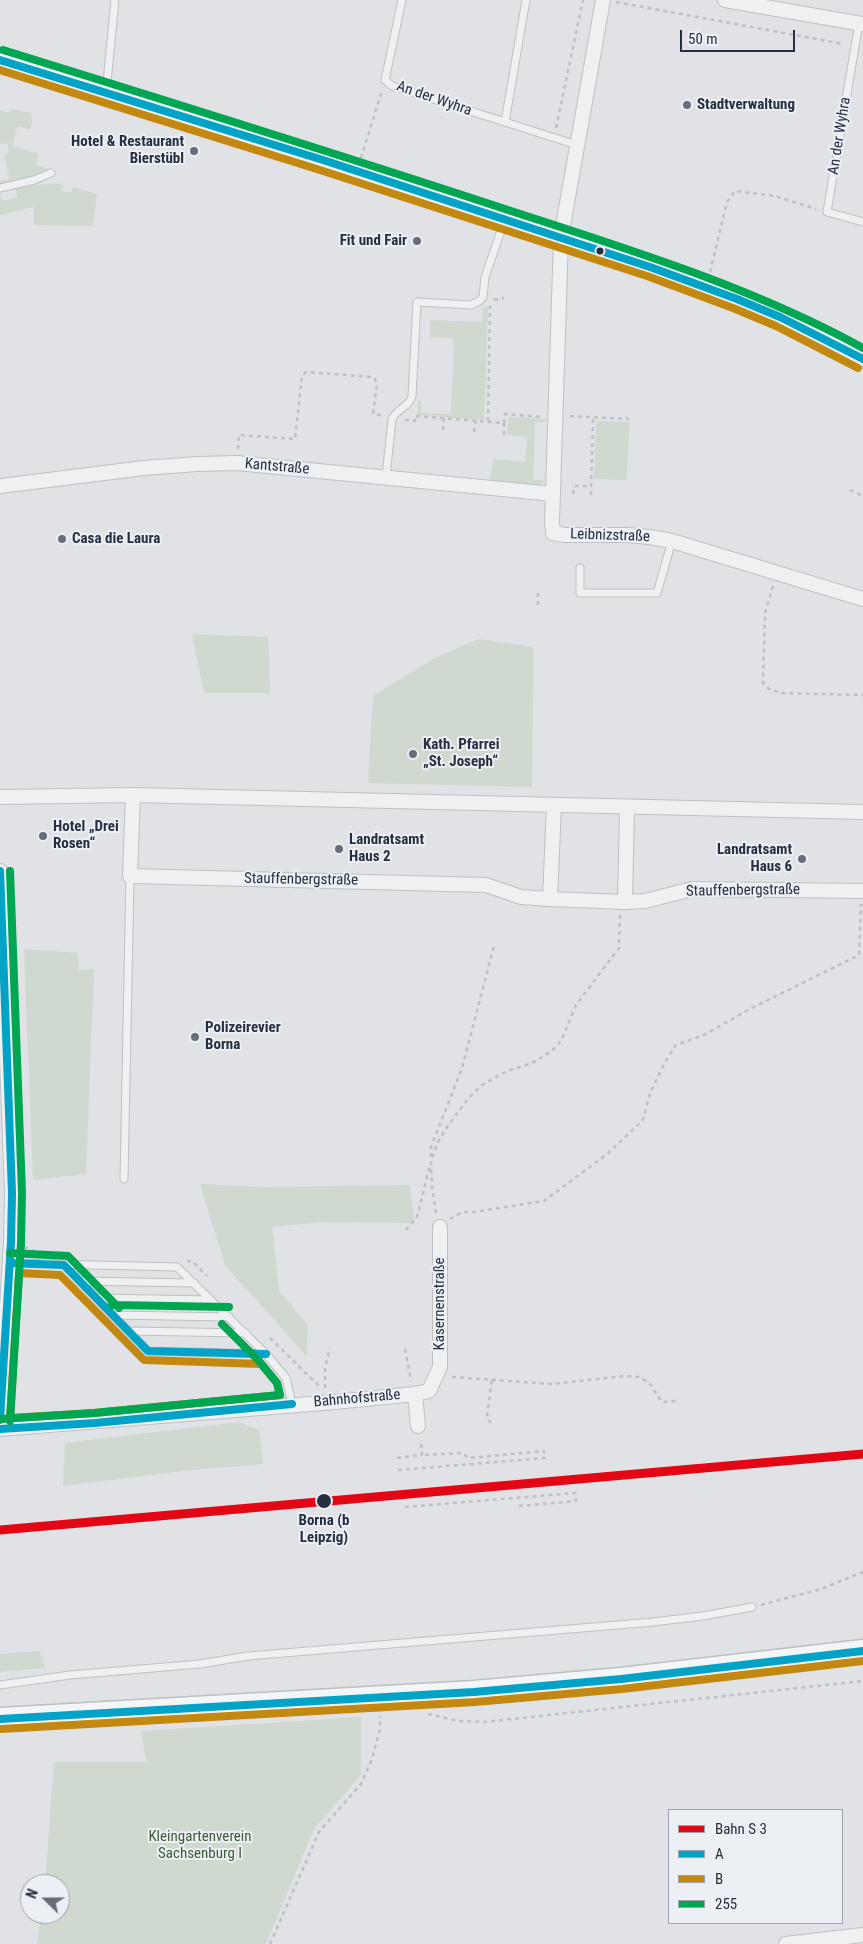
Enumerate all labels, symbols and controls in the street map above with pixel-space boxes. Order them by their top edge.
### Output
scale bar [683,20,798,52]
text: 50 m [688,30,718,48]
street label: An der Wyhra [394,78,474,120]
place label: Stadtverwaltung [697,96,795,114]
street label: An der Wyhra [825,96,855,176]
marker: Stadtverwaltung [681,99,693,111]
place label: Hotel & Restaurant Bierstübl [71,133,184,168]
marker: Hotel & Restaurant Bierstübl [188,145,200,157]
place label: Fit und Fair [340,232,407,250]
marker: Fit und Fair [411,235,423,247]
unlabelled marker [595,246,605,256]
street label: Kantstraße [244,455,310,479]
street label: Leibnizstraße [570,526,650,546]
place label: Casa die Laura [72,530,160,548]
marker: Casa die Laura [56,533,68,545]
place label: Kath. Pfarrei „St. Joseph“ [423,736,499,771]
marker: Kath. Pfarrei „St. Joseph“ [407,748,419,760]
place label: Hotel „Drei Rosen“ [53,818,119,853]
marker: Hotel „Drei Rosen“ [37,830,49,842]
place label: Landratsamt Haus 2 [349,831,424,866]
place label: Landratsamt Haus 6 [717,841,792,876]
marker: Landratsamt Haus 2 [333,843,345,855]
marker: Landratsamt Haus 6 [796,853,808,865]
street label: Stauffenbergstraße [244,870,358,890]
street label: Stauffenbergstraße [686,881,800,901]
place label: Polizeirevier Borna [205,1019,281,1054]
marker: Polizeirevier Borna [189,1031,201,1043]
street label: Kasernenstraße [431,1258,449,1350]
street label: Bahnhofstraße [313,1386,401,1412]
marker: Borna (b Leipzig) [315,1492,333,1510]
place label: Borna (b Leipzig) [298,1512,350,1547]
legend [668,1809,843,1924]
text: Bahn S 3 [715,1820,767,1838]
park label: Kleingartenverein Sachsenburg I [148,1828,252,1863]
text: A [715,1845,724,1863]
text: B [715,1870,723,1888]
north arrow [20,1874,70,1924]
text: N [23,1887,41,1901]
text: 255 [715,1895,737,1913]

